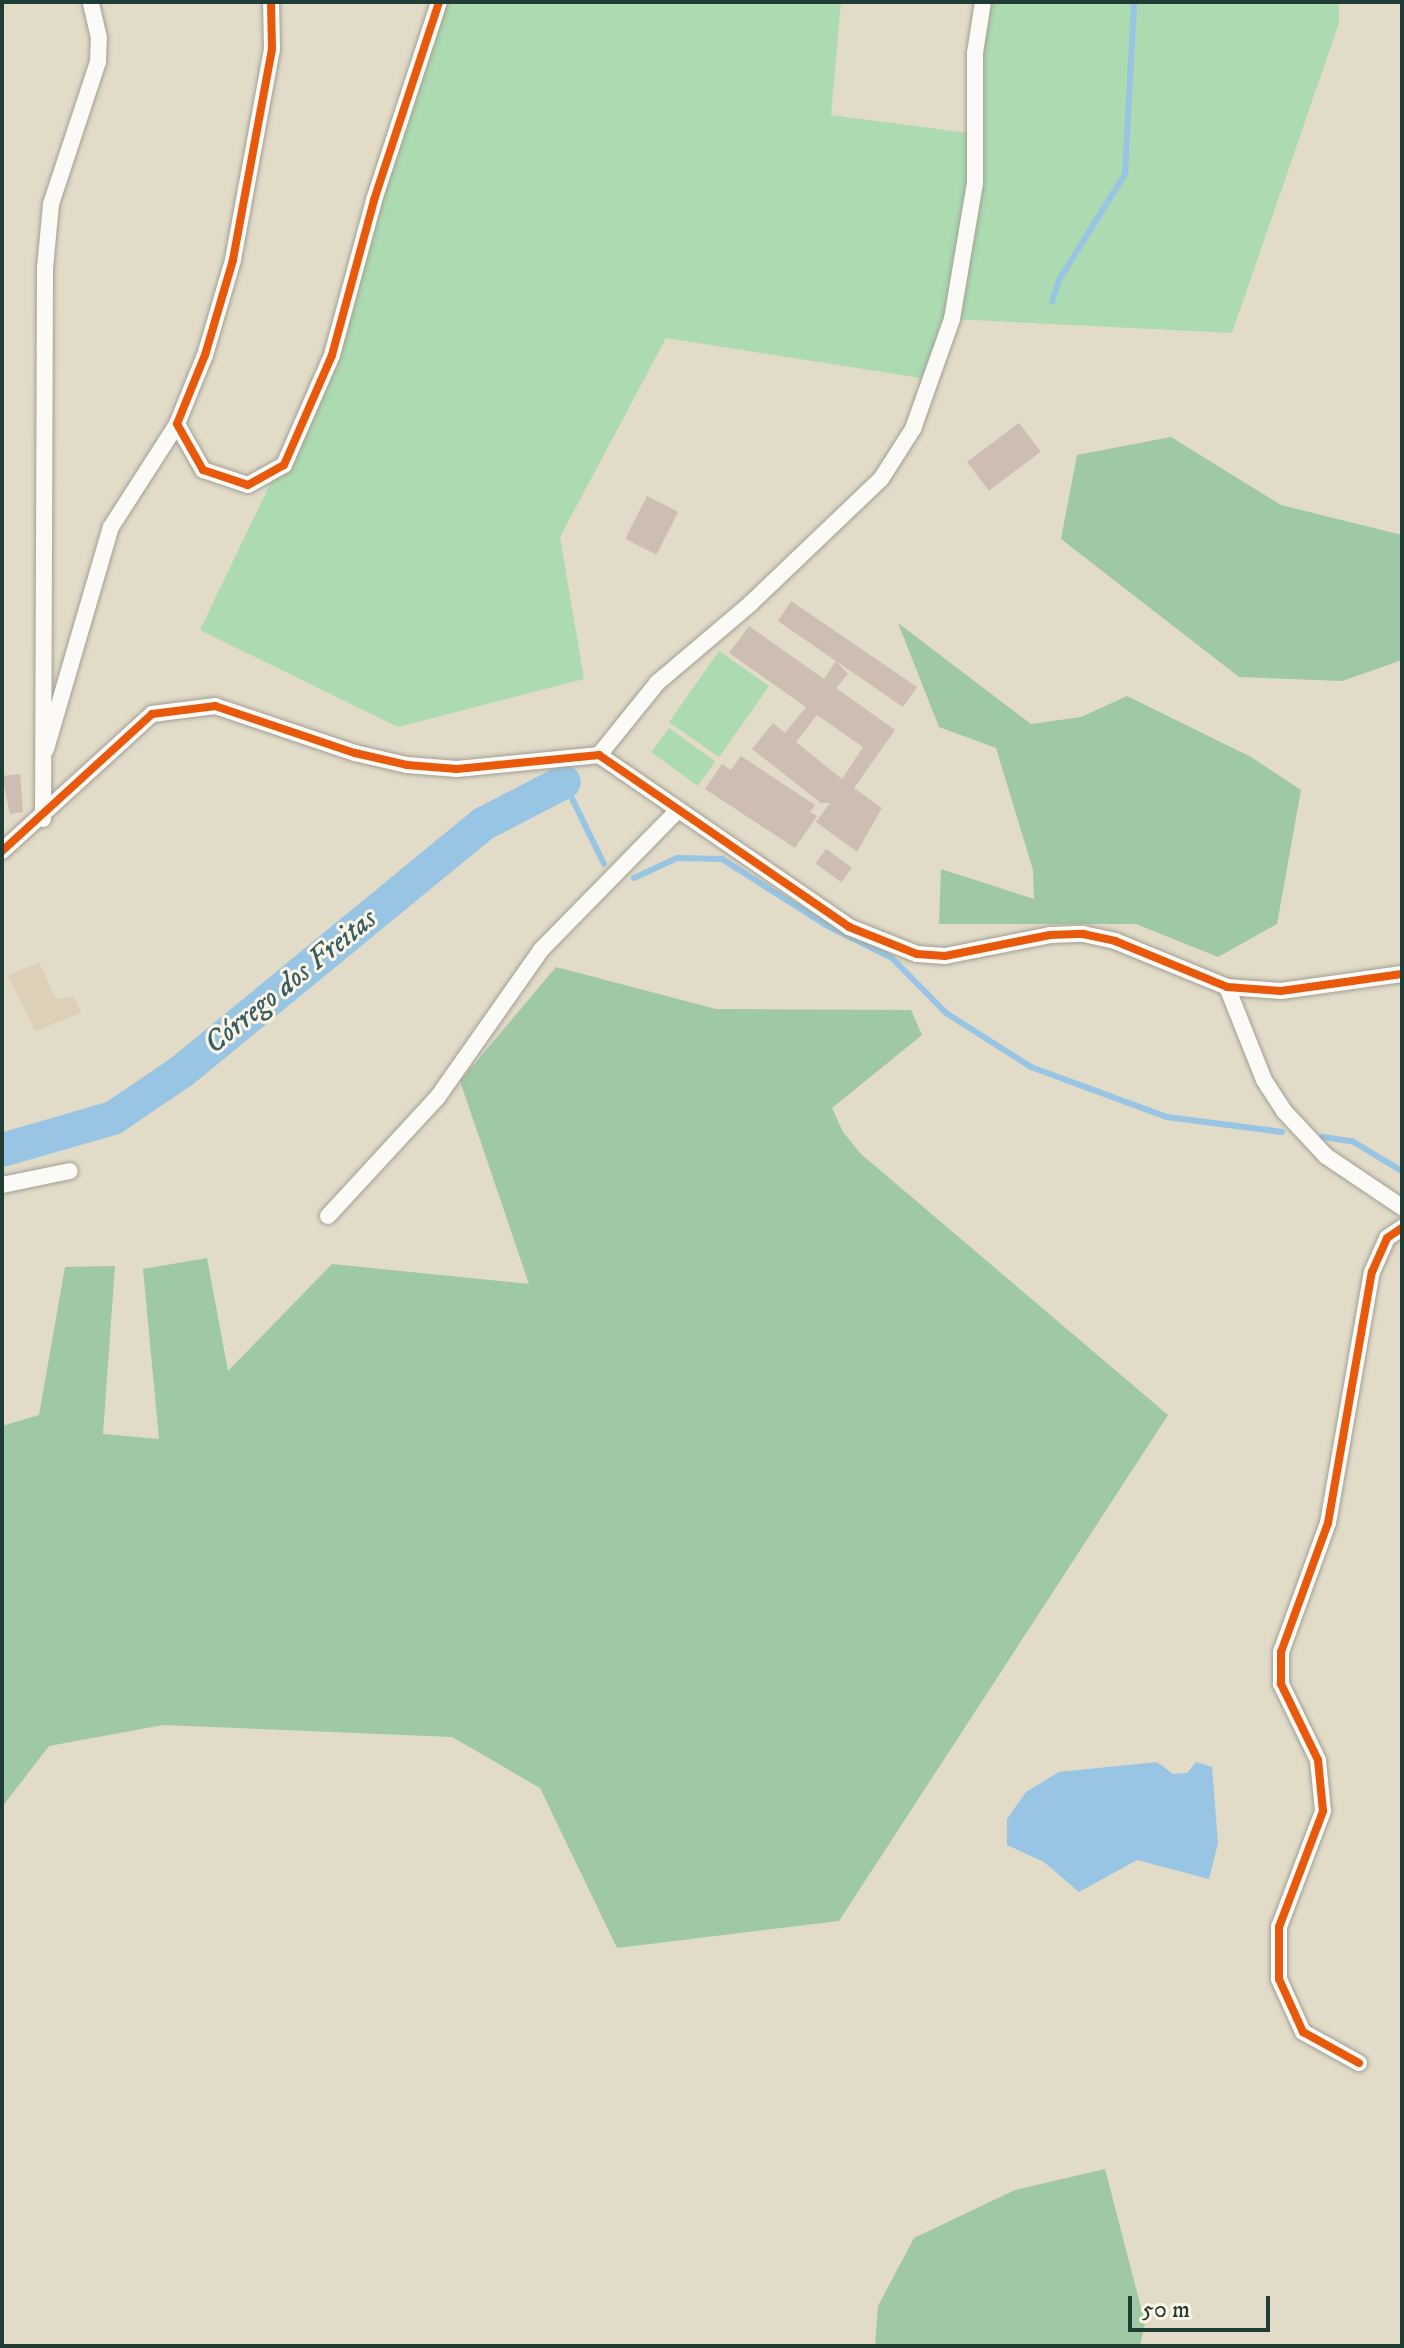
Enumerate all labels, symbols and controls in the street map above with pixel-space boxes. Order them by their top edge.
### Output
water label: Córrego dos Freitas [198,902,384,1062]
scale bar [1132,2280,1274,2330]
text: 50 m [1142,2295,1190,2325]

